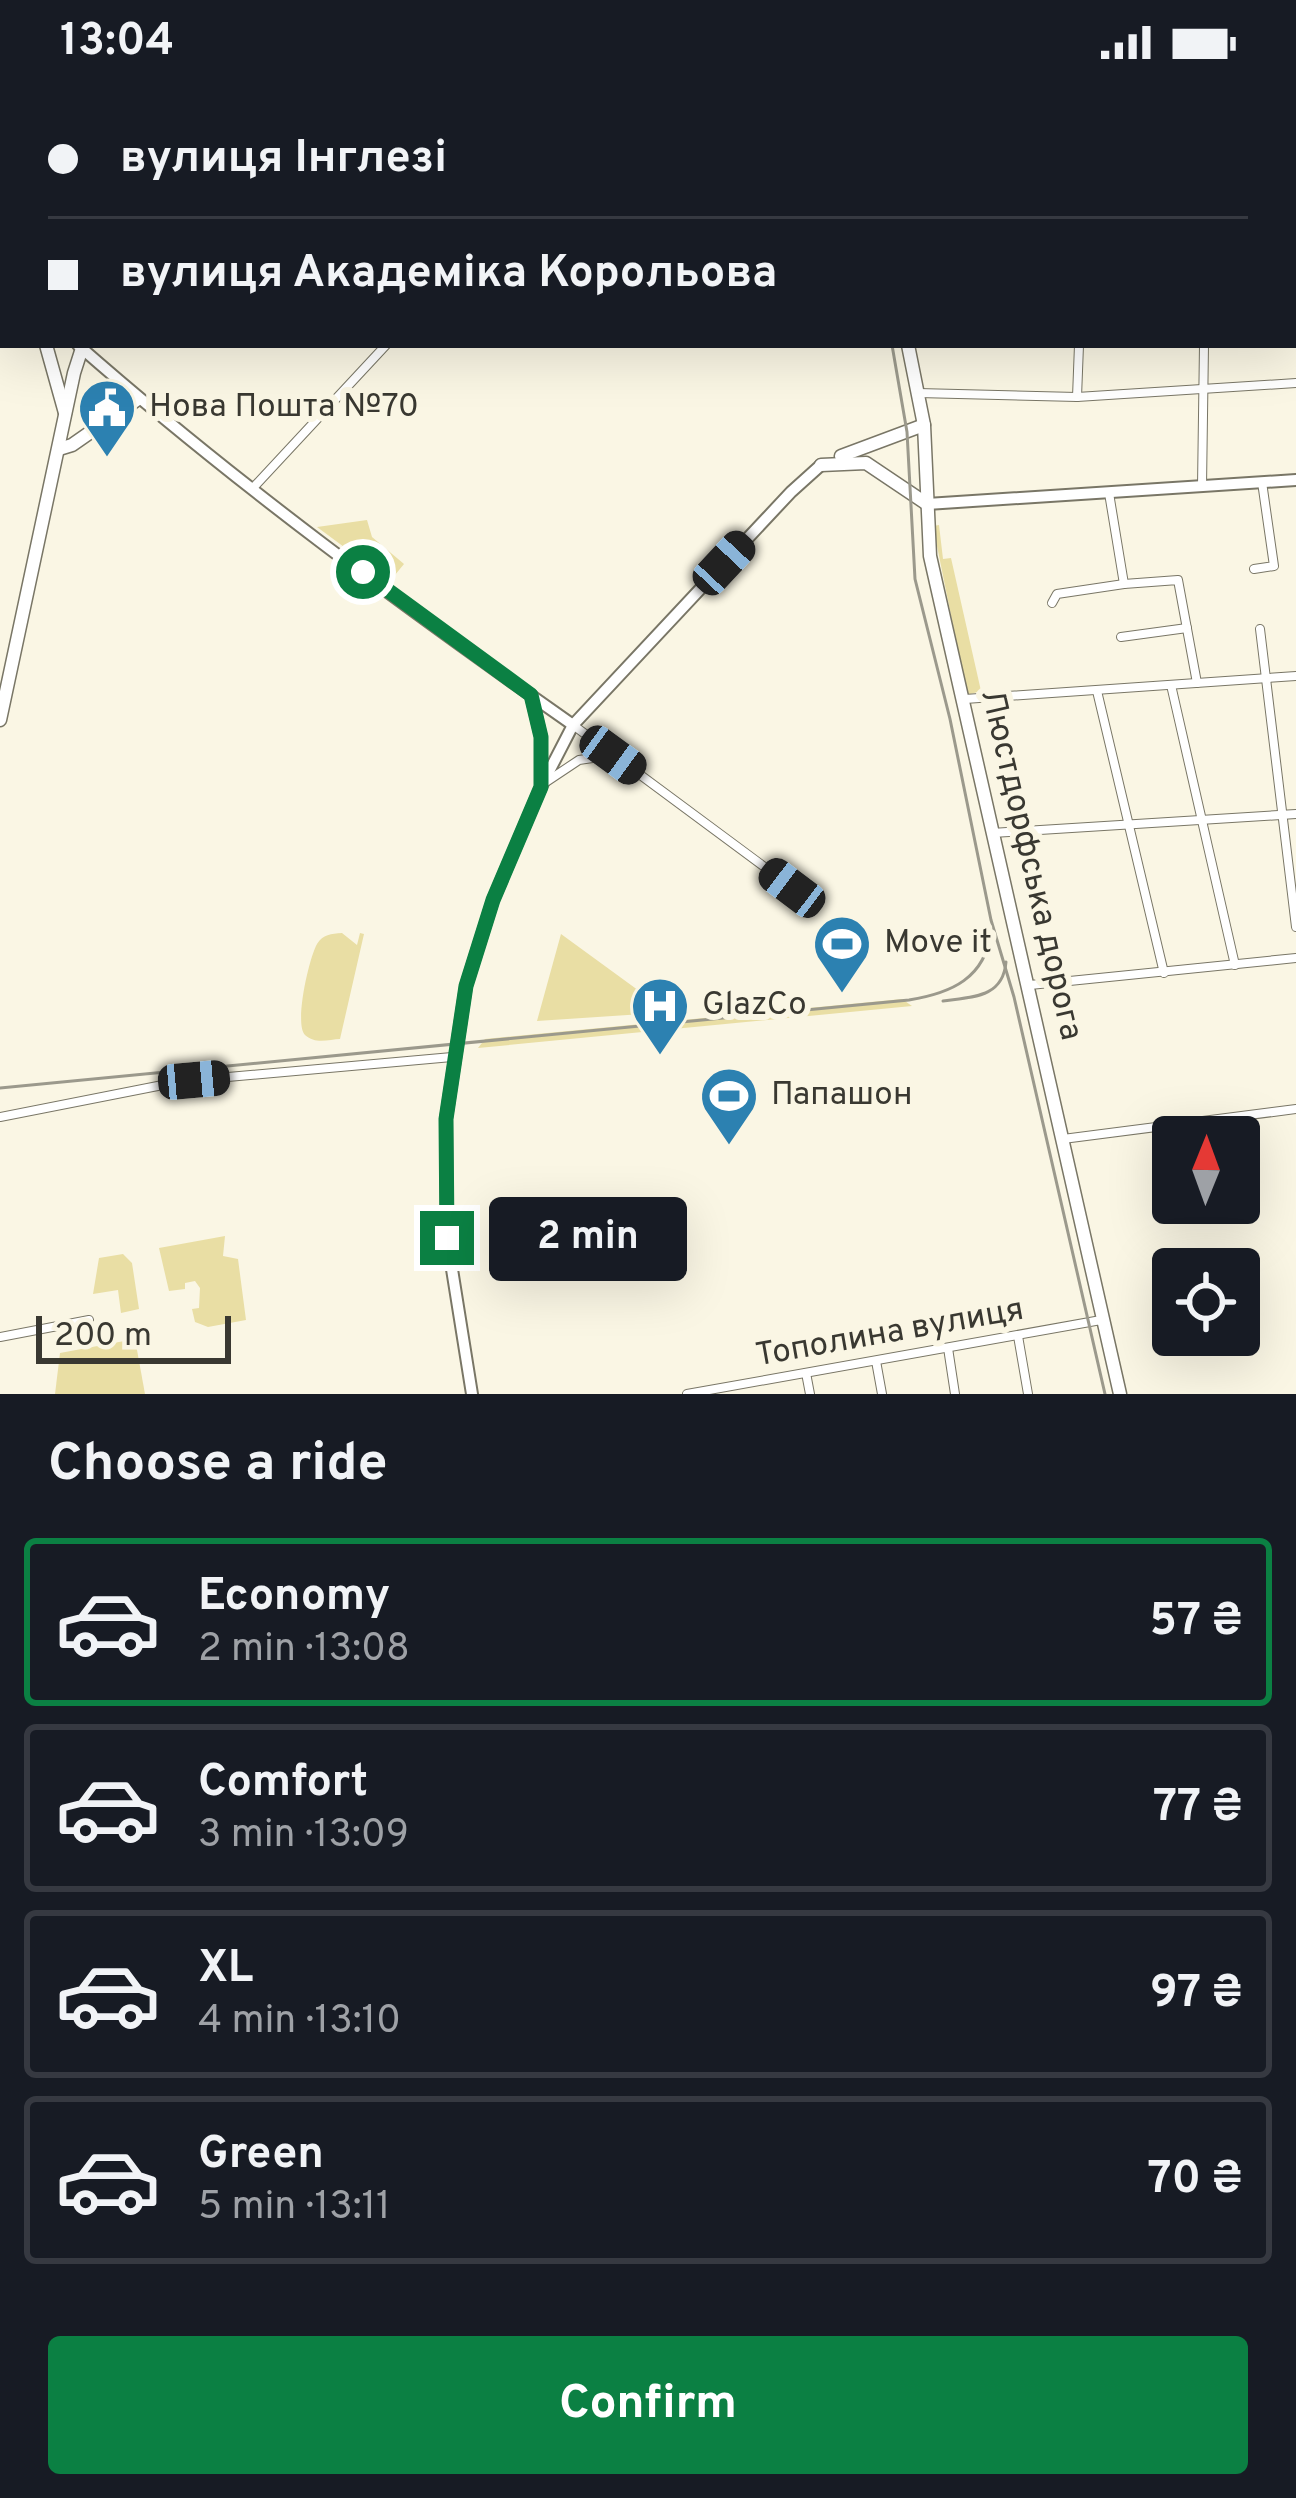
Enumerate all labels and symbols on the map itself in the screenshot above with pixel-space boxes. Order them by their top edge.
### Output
public building icon: Нова Пошта №70 [76,377,138,459]
place label: Нова Пошта №70 [149,387,419,429]
car [686,524,762,602]
route start [336,545,390,599]
street label: Люстдорфська дорога [969,685,1091,1045]
car [573,719,653,791]
car [752,852,832,924]
sports icon: Move it [811,913,873,995]
place label: Move it [884,923,992,965]
hospital icon: GlazCo [629,975,691,1057]
place label: GlazCo [702,985,807,1027]
car [157,1059,231,1101]
sports icon: Папашон [698,1065,760,1147]
place label: Папашон [771,1075,912,1117]
north arrow [1152,1116,1260,1224]
callout: 2 min [489,1196,687,1280]
route end [420,1211,474,1265]
street label: Тополина вулиця [753,1290,1027,1378]
scale bar [36,1310,231,1363]

